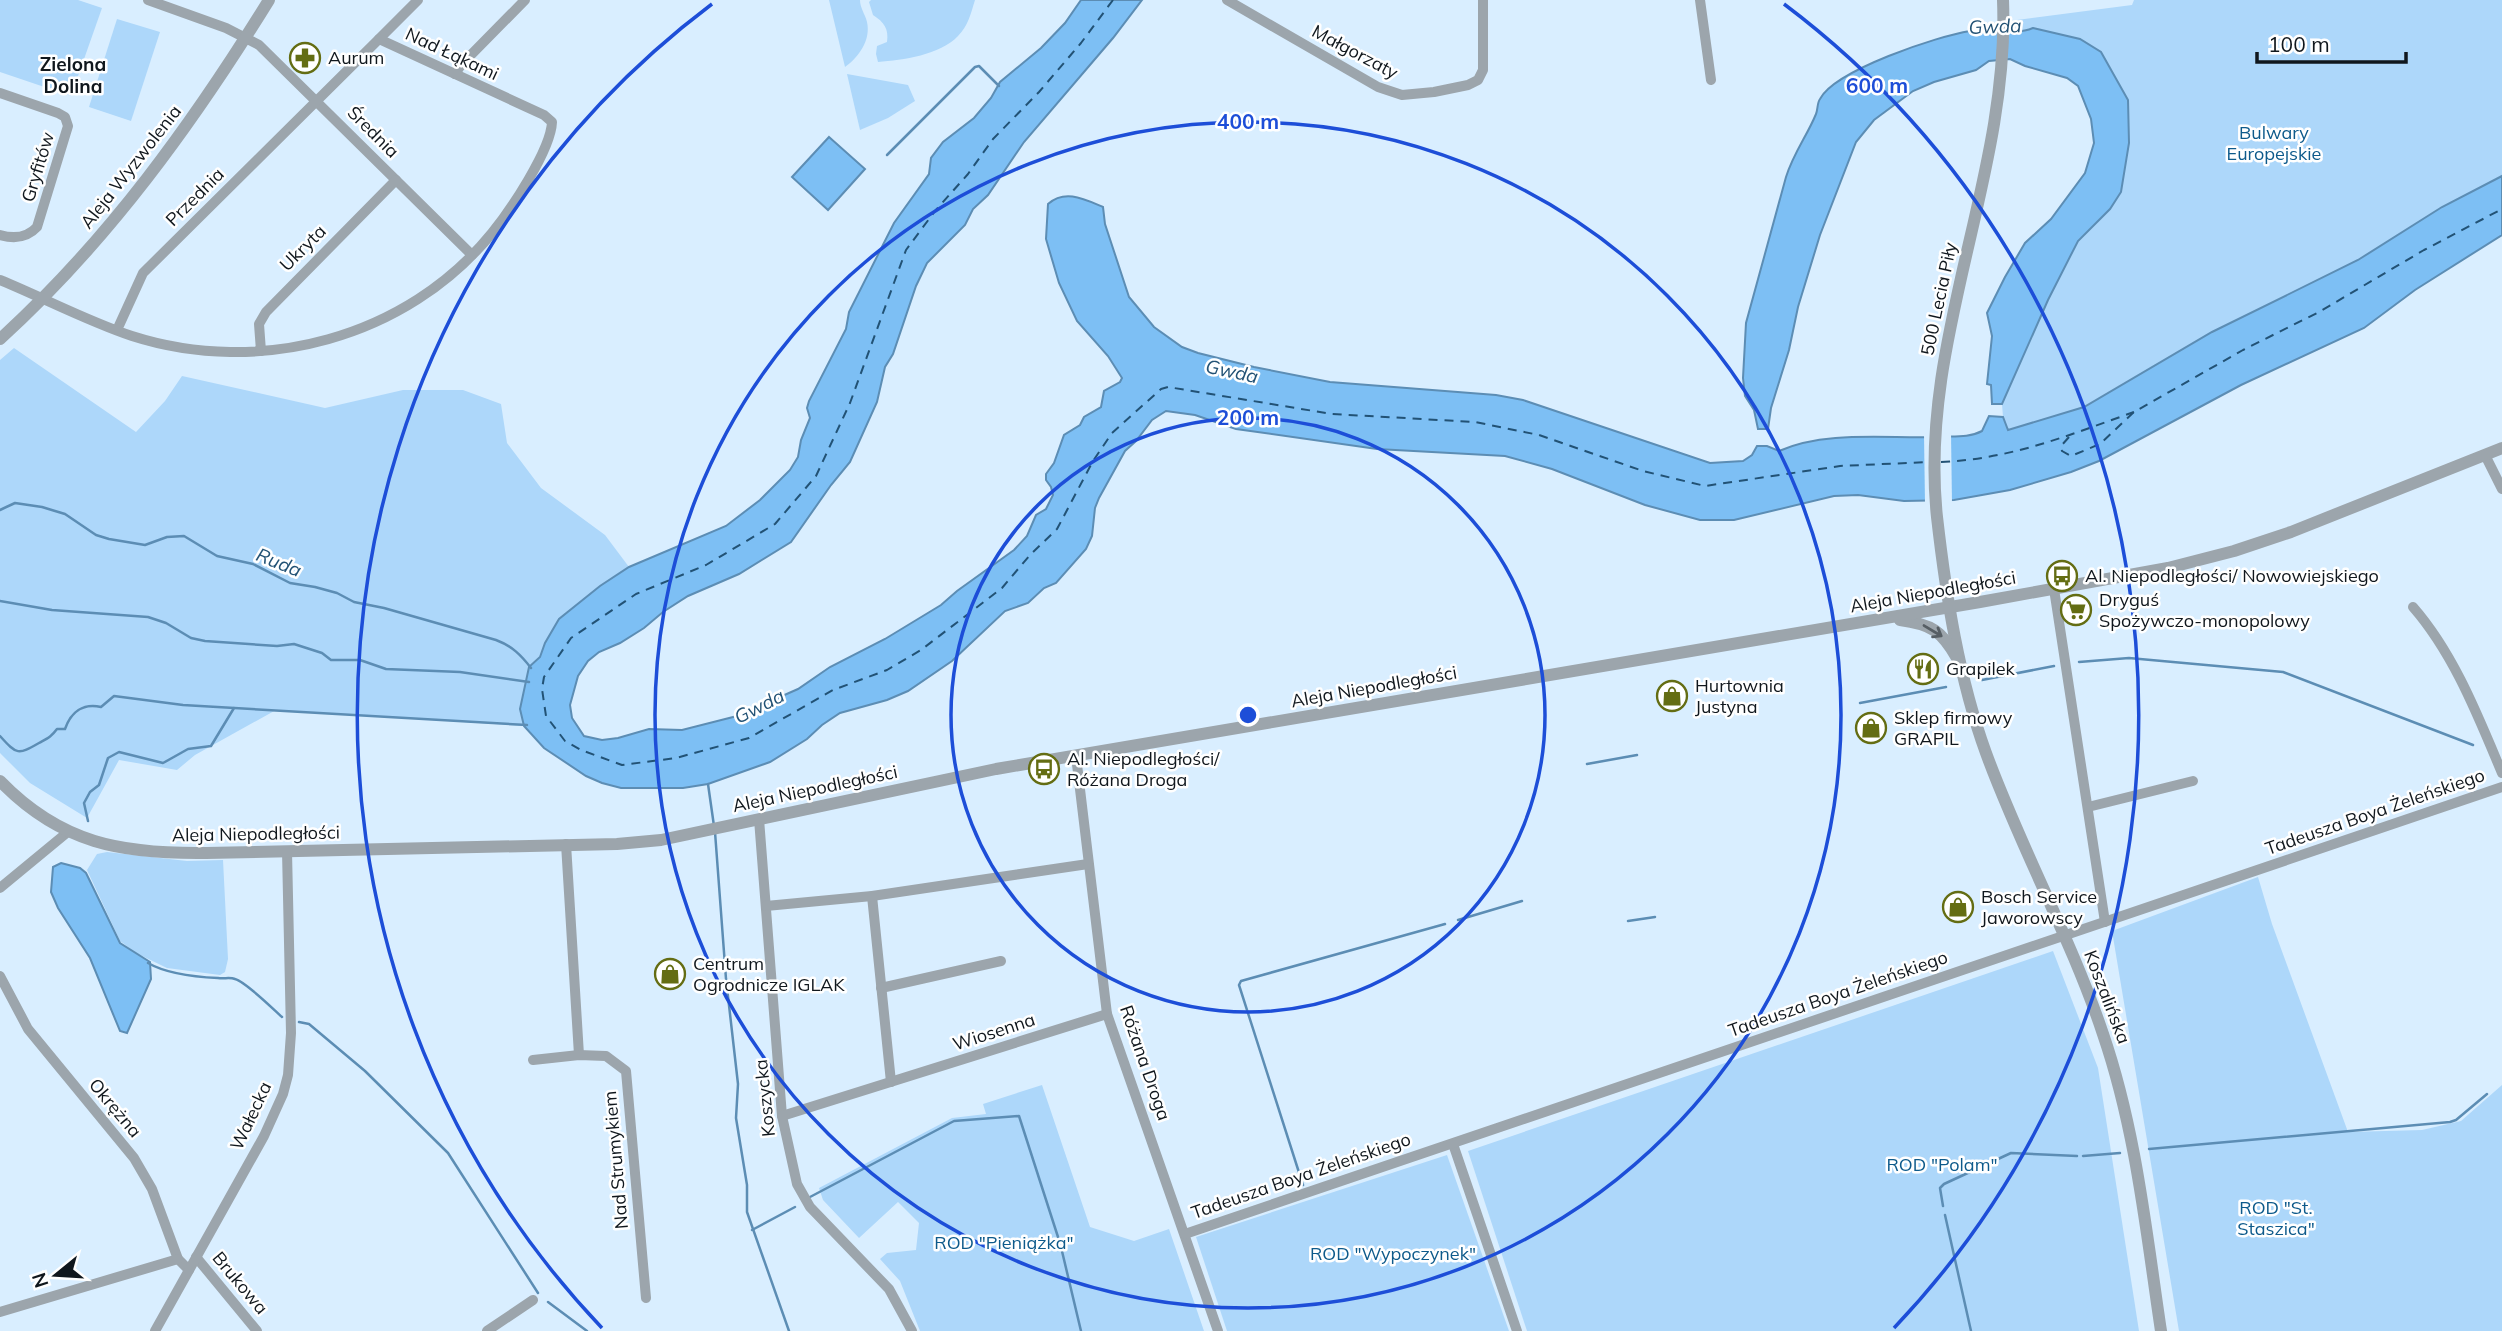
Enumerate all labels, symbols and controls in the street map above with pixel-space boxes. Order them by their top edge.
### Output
water label: Gwda [1968,13,2022,39]
street label: Małgorzaty [1308,19,1403,84]
scale bar [2257,21,2406,65]
street label: Nad Łąkami [402,22,503,85]
text: 100 m [2268,31,2330,57]
pharmacy icon: Aurum [288,41,322,75]
place label: Aurum [328,46,384,69]
district label: Zielona Dolina [40,52,106,98]
text: 600 m [1846,72,1908,98]
street label: Aleja Wyzwolenia [75,100,186,233]
street label: Średnia [343,101,404,162]
text: 400 m [1217,108,1279,134]
park label: Bulwary Europejskie [2227,121,2321,165]
street label: Gryfitów [16,129,59,205]
street label: Przednia [161,163,229,231]
street label: Ukryta [275,220,331,276]
street label: 500 Lecia Piły [1915,240,1962,358]
water label: Gwda [1204,354,1260,388]
text: 200 m [1217,404,1279,430]
water label: Ruda [253,542,305,582]
bus stop icon: Al. Niepodległości/ Nowowiejskiego [2045,559,2079,593]
place label: Al. Niepodległości/ Nowowiejskiego [2085,564,2379,587]
street label: Aleja Niepodległości [1848,566,2018,617]
place label: Dryguś Spożywczo-monopolowy [2099,588,2310,632]
supermarket icon: Dryguś Spożywczo-monopolowy [2059,593,2093,627]
one-way arrow [1923,624,1943,638]
restaurant icon: Grapilek [1906,652,1940,686]
place label: Grapilek [1946,657,2016,680]
street label: Aleja Niepodległości [1289,661,1459,712]
place label: Hurtownia Justyna [1695,674,1784,718]
shop icon: Hurtownia Justyna [1655,679,1689,713]
water label: Gwda [730,683,788,729]
centre of rings [1236,703,1260,727]
place label: Sklep firmowy GRAPIL [1894,706,2013,750]
shop icon: Sklep firmowy GRAPIL [1854,711,1888,745]
place label: Al. Niepodległości/ Różana Droga [1067,747,1220,791]
bus stop icon: Al. Niepodległości/ Różana Droga [1027,752,1061,786]
street label: Aleja Niepodległości [730,760,900,817]
street label: Tadeusza Boya Żeleńskiego [2262,763,2488,860]
street label: Aleja Niepodległości [172,821,340,846]
place label: Bosch Service Jaworowscy [1981,885,2097,929]
shop icon: Bosch Service Jaworowscy [1941,890,1975,924]
street label: Tadeusza Boya Żeleńskiego [1725,945,1951,1042]
street label: Koszalińska [2079,947,2136,1047]
place label: Centrum Ogrodnicze IGLAK [693,952,845,996]
shop icon: Centrum Ogrodnicze IGLAK [653,957,687,991]
street label: Różana Droga [1115,1002,1176,1123]
street label: Wiosenna [950,1007,1038,1056]
street label: Koszycka [749,1058,780,1138]
street label: Okrężna [84,1073,147,1142]
street label: Wałecka [225,1078,276,1154]
street label: Nad Strumykiem [598,1090,633,1230]
street label: Tadeusza Boya Żeleńskiego [1188,1127,1414,1224]
park label: ROD "Polam" [1887,1153,1998,1176]
park label: ROD "St. Staszica" [2237,1196,2315,1240]
park label: ROD "Pieniążka" [934,1231,1074,1254]
north arrow [21,1240,91,1310]
park label: ROD "Wypoczynek" [1310,1242,1476,1265]
street label: Brukowa [208,1247,273,1319]
text: N [26,1270,53,1291]

